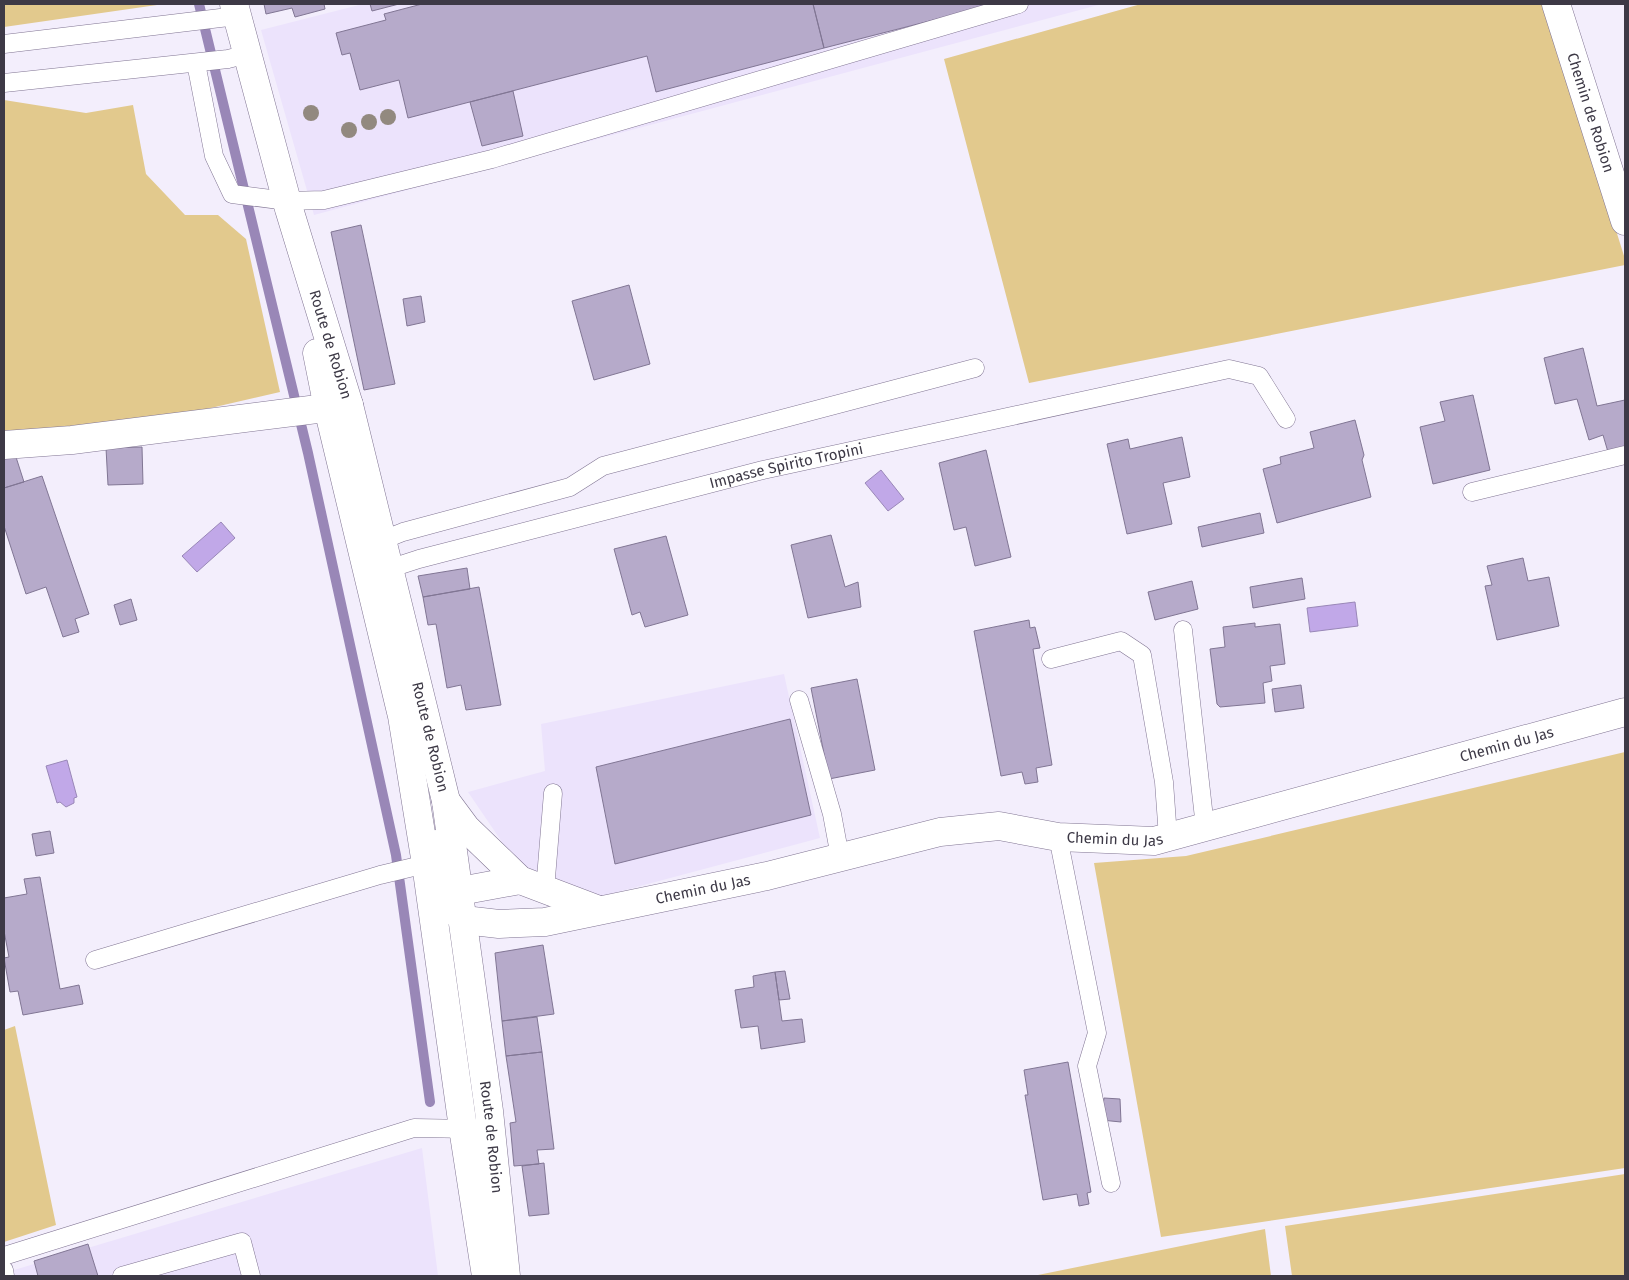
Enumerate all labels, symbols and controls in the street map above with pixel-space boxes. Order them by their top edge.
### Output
street label: Chemin de Robion [1563,51,1618,175]
street label: Route de Robion [305,288,356,401]
street label: Impasse Spirito Tropini [708,440,865,492]
street label: Route de Robion [408,680,453,794]
street label: Chemin du Jas [1458,723,1556,766]
street label: Chemin du Jas [1066,828,1165,850]
street label: Chemin du Jas [654,871,752,908]
street label: Route de Robion [476,1080,506,1194]

